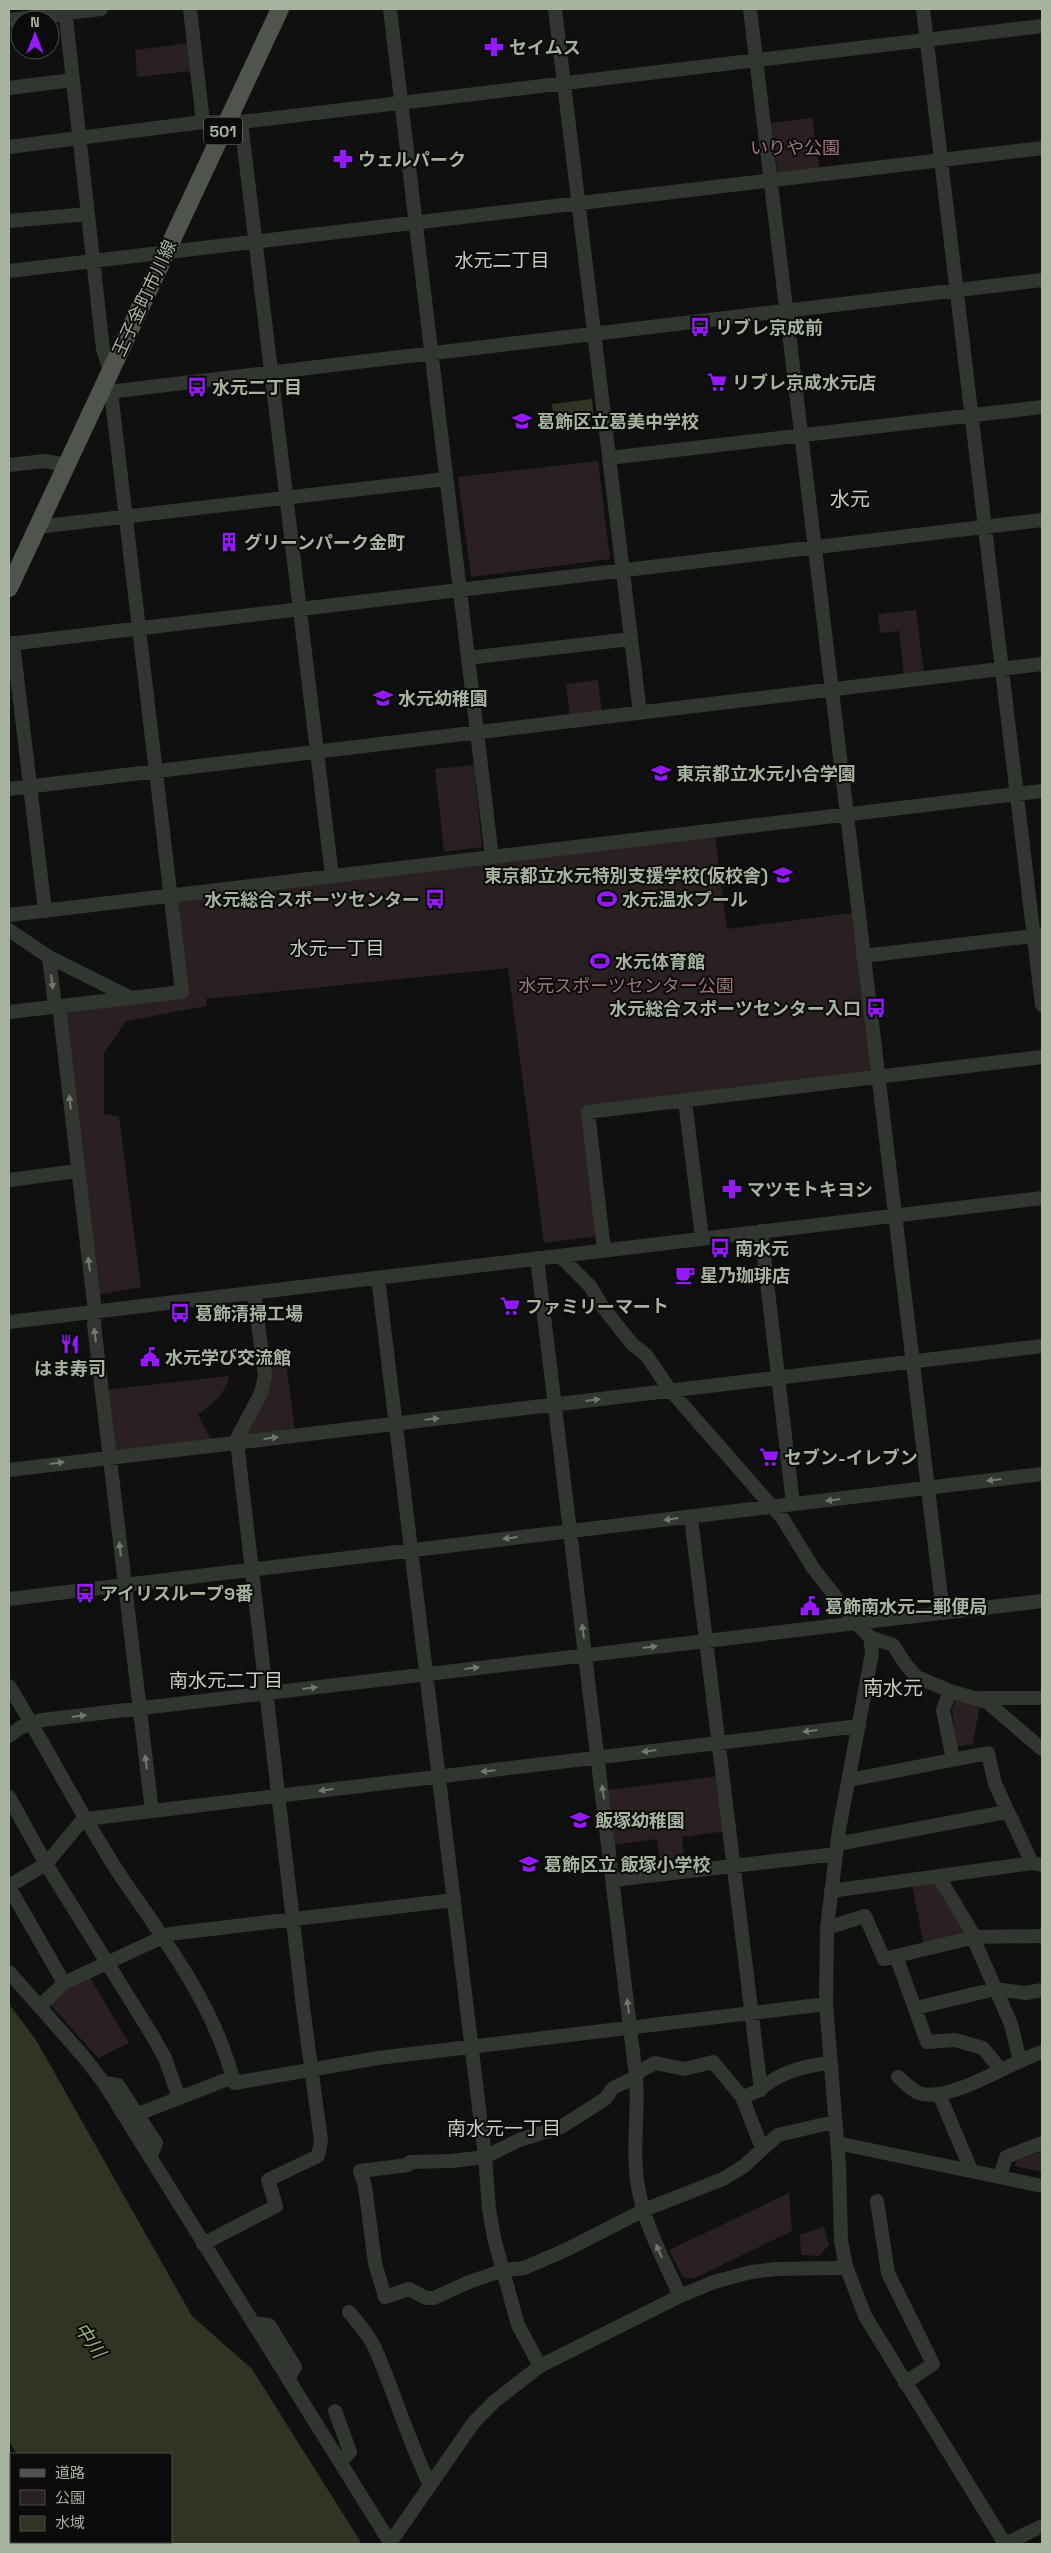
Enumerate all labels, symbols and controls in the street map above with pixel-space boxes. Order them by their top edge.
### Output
north arrow [10,10,60,60]
text: N [30,13,40,31]
pharmacy icon: セイムス [483,36,505,58]
place label: セイムス [509,36,581,59]
road number: 501 [204,118,242,144]
park label: いりや公園 [750,136,840,159]
pharmacy icon: ウェルパーク [332,148,354,170]
place label: ウェルパーク [358,148,466,171]
street label: 王子金町市川線 [107,236,181,360]
district label: 水元二丁目 [454,248,550,273]
bus stop icon: リブレ京成前 [689,316,711,338]
place label: リブレ京成前 [715,316,823,339]
supermarket icon: リブレ京成水元店 [706,371,728,393]
place label: リブレ京成水元店 [732,371,876,394]
bus stop icon: 水元二丁目 [186,376,208,398]
place label: 水元二丁目 [212,376,302,399]
school or university icon: 葛飾区立葛美中学校 [511,410,533,432]
place label: 葛飾区立葛美中学校 [537,410,699,433]
district label: 水元 [830,486,870,512]
building icon: グリーンパーク金町 [218,531,240,553]
place label: グリーンパーク金町 [244,531,405,554]
school or university icon: 水元幼稚園 [372,687,394,709]
place label: 水元幼稚園 [398,687,488,710]
school or university icon: 東京都立水元小合学園 [650,762,672,784]
place label: 東京都立水元小合学園 [676,762,856,785]
place label: 東京都立水元特別支援学校(仮校舎) [484,864,768,887]
school or university icon: 東京都立水元特別支援学校(仮校舎) [772,864,794,886]
place label: 水元総合スポーツセンター [204,888,420,911]
bus stop icon: 水元総合スポーツセンター [424,888,446,910]
sports icon: 水元温水プール [596,888,618,910]
place label: 水元温水プール [622,888,748,911]
district label: 水元一丁目 [289,936,385,961]
sports icon: 水元体育館 [589,950,611,972]
place label: 水元体育館 [615,950,705,973]
one-way arrow [48,974,56,990]
park label: 水元スポーツセンター公園 [518,974,734,997]
place label: 水元総合スポーツセンター入口 [609,997,861,1020]
bus stop icon: 水元総合スポーツセンター入口 [865,997,887,1019]
one-way arrow [66,1094,74,1110]
pharmacy icon: マツモトキヨシ [721,1178,743,1200]
place label: マツモトキヨシ [747,1178,873,1201]
bus stop icon: 南水元 [709,1237,731,1259]
place label: 南水元 [735,1237,789,1260]
one-way arrow [85,1255,93,1271]
cafe icon: 星乃珈琲店 [674,1264,696,1286]
place label: 星乃珈琲店 [700,1264,790,1287]
supermarket icon: ファミリーマート [499,1295,521,1317]
place label: ファミリーマート [525,1295,669,1318]
bus stop icon: 葛飾清掃工場 [169,1302,191,1324]
place label: 葛飾清掃工場 [195,1302,303,1325]
one-way arrow [91,1327,99,1343]
restaurant icon: はま寿司 [59,1333,81,1355]
public building icon: 水元学び交流館 [139,1346,161,1368]
place label: 水元学び交流館 [165,1346,291,1369]
place label: はま寿司 [34,1357,106,1380]
one-way arrow [586,1396,602,1404]
one-way arrow [424,1415,440,1423]
one-way arrow [263,1434,279,1442]
supermarket icon: セブン-イレブン [758,1446,780,1468]
place label: セブン-イレブン [784,1446,918,1469]
one-way arrow [49,1459,65,1467]
one-way arrow [986,1476,1002,1484]
one-way arrow [824,1496,840,1504]
one-way arrow [663,1516,679,1524]
one-way arrow [502,1534,518,1542]
one-way arrow [116,1541,124,1557]
bus stop icon: アイリスループ9番 [74,1582,96,1604]
place label: アイリスループ9番 [100,1582,253,1605]
public building icon: 葛飾南水元二郵便局 [799,1595,821,1617]
place label: 葛飾南水元二郵便局 [825,1595,987,1618]
one-way arrow [579,1623,587,1639]
one-way arrow [643,1643,659,1651]
one-way arrow [464,1664,480,1672]
district label: 南水元二丁目 [169,1668,283,1693]
district label: 南水元 [863,1675,923,1701]
one-way arrow [303,1684,319,1692]
one-way arrow [72,1712,88,1720]
one-way arrow [802,1727,818,1735]
one-way arrow [641,1747,657,1755]
one-way arrow [142,1754,150,1770]
one-way arrow [480,1767,496,1775]
one-way arrow [598,1784,606,1800]
one-way arrow [318,1786,334,1794]
school or university icon: 飯塚幼稚園 [569,1809,591,1831]
place label: 飯塚幼稚園 [595,1809,685,1832]
school or university icon: 葛飾区立 飯塚小学校 [518,1853,540,1875]
place label: 葛飾区立 飯塚小学校 [544,1853,711,1876]
one-way arrow [624,1997,632,2013]
district label: 南水元一丁目 [447,2116,561,2141]
one-way arrow [655,2244,663,2258]
water label: 中川 [69,2317,112,2364]
legend [10,2453,172,2543]
text: 道路 [55,2463,85,2482]
text: 公園 [55,2488,85,2507]
text: 水域 [55,2513,85,2532]

